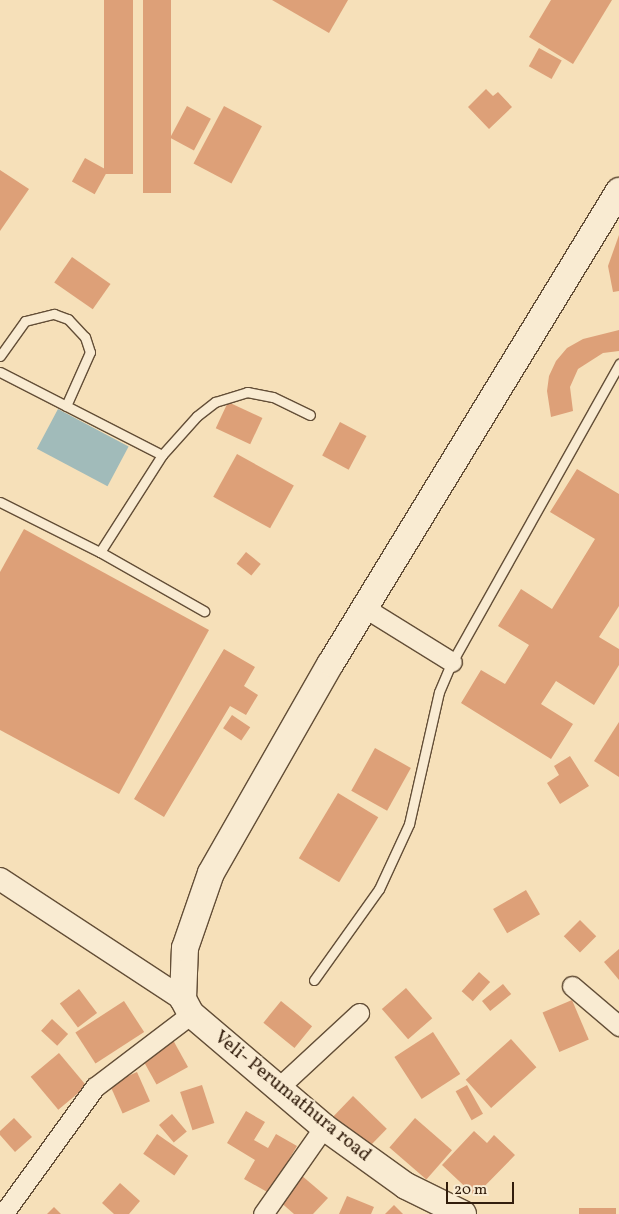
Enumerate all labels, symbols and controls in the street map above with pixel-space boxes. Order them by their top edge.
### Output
street label: Veli- Perumathura road [209,1026,375,1168]
scale bar [449,1172,516,1204]
text: 20 m [454,1180,487,1201]

